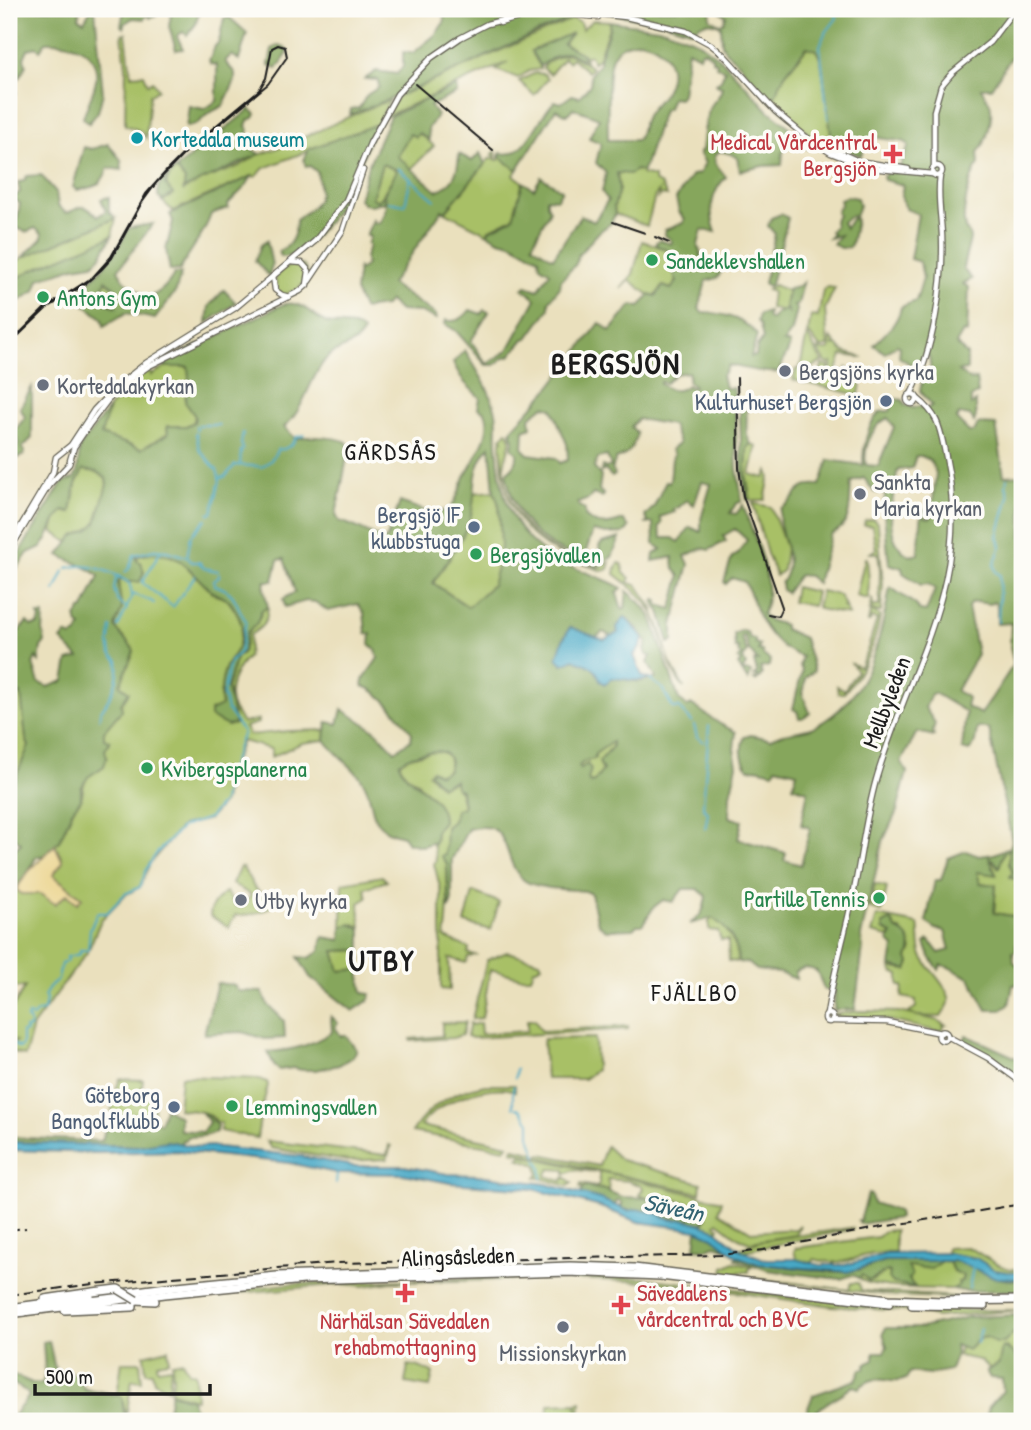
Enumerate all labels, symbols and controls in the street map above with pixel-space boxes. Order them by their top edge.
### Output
place label: Kortedala museum [151,123,304,154]
place label: Medical Vårdcentral Bergsjön [711,126,878,183]
marker: Kortedala museum [129,130,145,146]
marker: Medical Vårdcentral Bergsjön [883,144,903,164]
place label: Sandeklevshallen [666,245,805,276]
marker: Sandeklevshallen [644,252,660,268]
place label: Antons Gym [57,282,157,313]
marker: Antons Gym [35,289,51,305]
district label: BERGSJÖN [551,343,681,383]
place label: Bergsjöns kyrka [799,356,934,387]
marker: Bergsjöns kyrka [777,363,793,379]
place label: Kortedalakyrkan [57,370,194,401]
marker: Kortedalakyrkan [35,377,51,393]
place label: Kulturhuset Bergsjön [695,386,872,417]
marker: Kulturhuset Bergsjön [878,393,894,409]
district label: GÄRDSÅS [344,435,438,467]
place label: Sankta Maria kyrkan [874,466,982,523]
marker: Sankta Maria kyrkan [852,486,868,502]
place label: Bergsjö IF klubbstuga [371,499,461,556]
marker: Bergsjö IF klubbstuga [466,519,482,535]
place label: Bergsjövallen [490,539,601,570]
marker: Bergsjövallen [468,546,484,562]
street label: Mellbyleden [854,652,918,752]
place label: Kvibergsplanerna [161,753,307,784]
marker: Kvibergsplanerna [139,760,155,776]
place label: Partille Tennis [744,883,865,914]
place label: Utby kyrka [255,885,347,916]
marker: Partille Tennis [871,890,887,906]
marker: Utby kyrka [233,892,249,908]
district label: UTBY [348,940,416,980]
district label: FJÄLLBO [651,976,738,1008]
place label: Göteborg Bangolfklubb [51,1079,160,1136]
place label: Lemmingsvallen [246,1091,377,1122]
marker: Lemmingsvallen [224,1098,240,1114]
marker: Göteborg Bangolfklubb [166,1099,182,1115]
water label: Säveån [641,1185,709,1229]
street label: Alingsåsleden [401,1239,515,1273]
place label: Sävedalens vårdcentral och BVC [637,1277,809,1334]
marker: Närhälsan Sävedalen rehabmottagning [395,1283,415,1303]
marker: Sävedalens vårdcentral och BVC [611,1295,631,1315]
place label: Närhälsan Sävedalen rehabmottagning [320,1305,490,1362]
marker: Missionskyrkan [555,1319,571,1335]
place label: Missionskyrkan [499,1337,627,1368]
scale bar [35,1353,210,1397]
text: 500 m [46,1362,93,1391]

